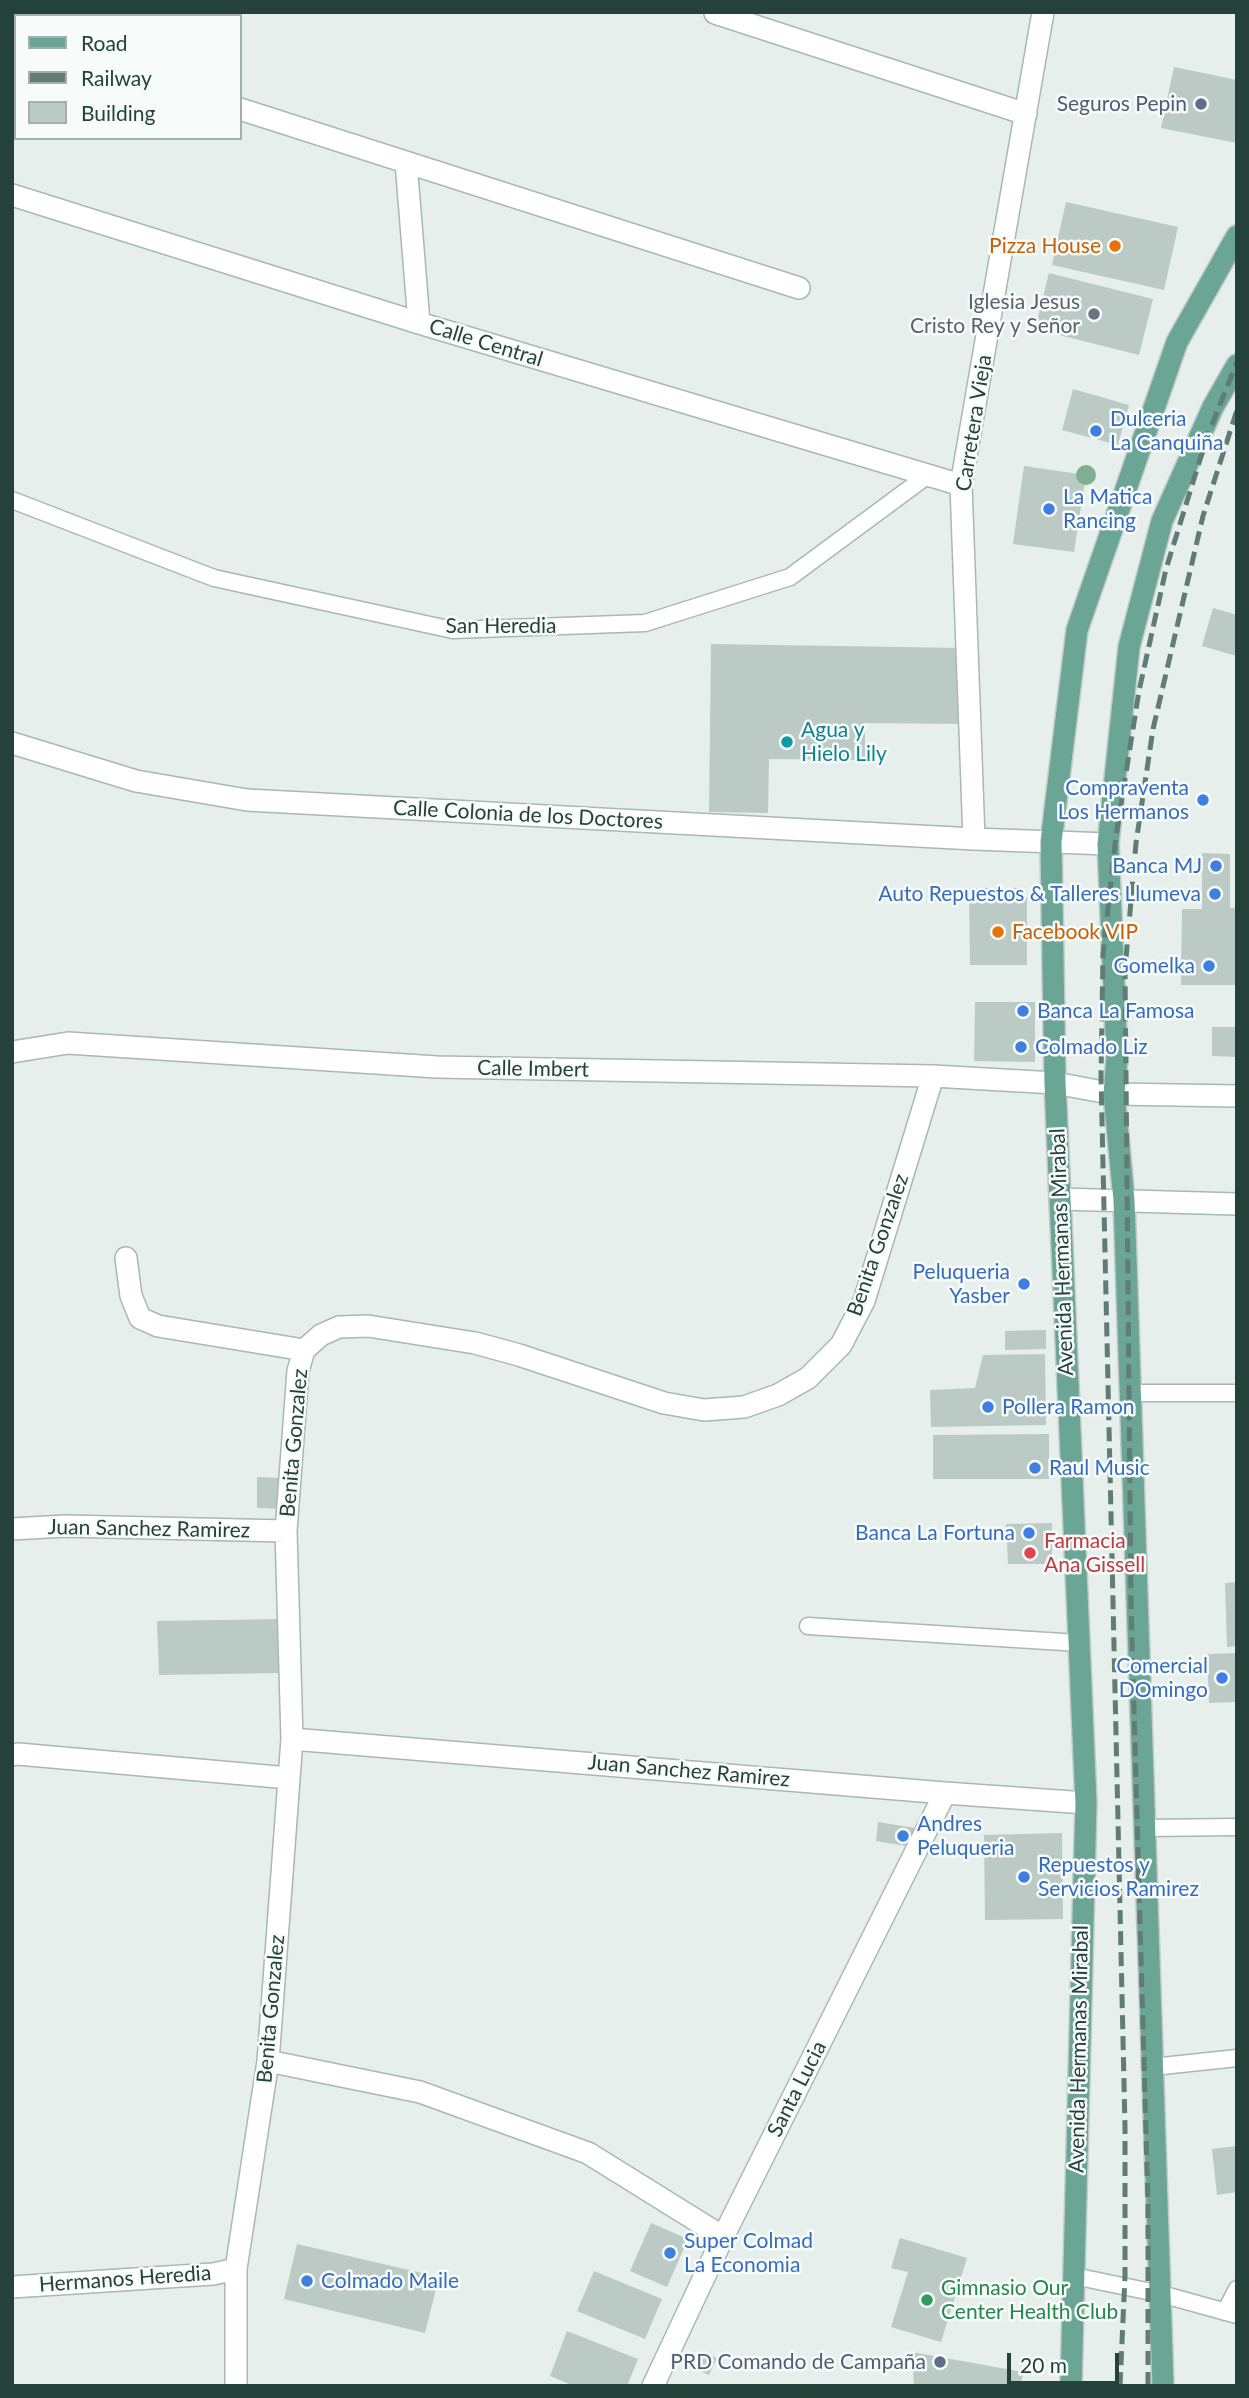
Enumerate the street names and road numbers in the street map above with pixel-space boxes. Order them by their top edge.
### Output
street label: Calle Central [426,314,546,372]
street label: Carretera Vieja [951,353,997,493]
street label: San Heredia [445,613,557,639]
street label: Calle Colonia de los Doctores [392,795,664,835]
street label: Calle Imbert [477,1055,589,1083]
street label: Avenida Hermanas Mirabal [1045,1128,1079,1376]
street label: Benita Gonzalez [842,1170,914,1320]
street label: Benita Gonzalez [275,1368,313,1518]
street label: Juan Sanchez Ramirez [48,1515,250,1543]
street label: Juan Sanchez Ramirez [587,1750,791,1792]
street label: Avenida Hermanas Mirabal [1064,1925,1094,2173]
street label: Benita Gonzalez [252,1934,290,2084]
street label: Santa Lucia [762,2037,832,2141]
street label: Hermanos Heredia [38,2260,212,2298]

